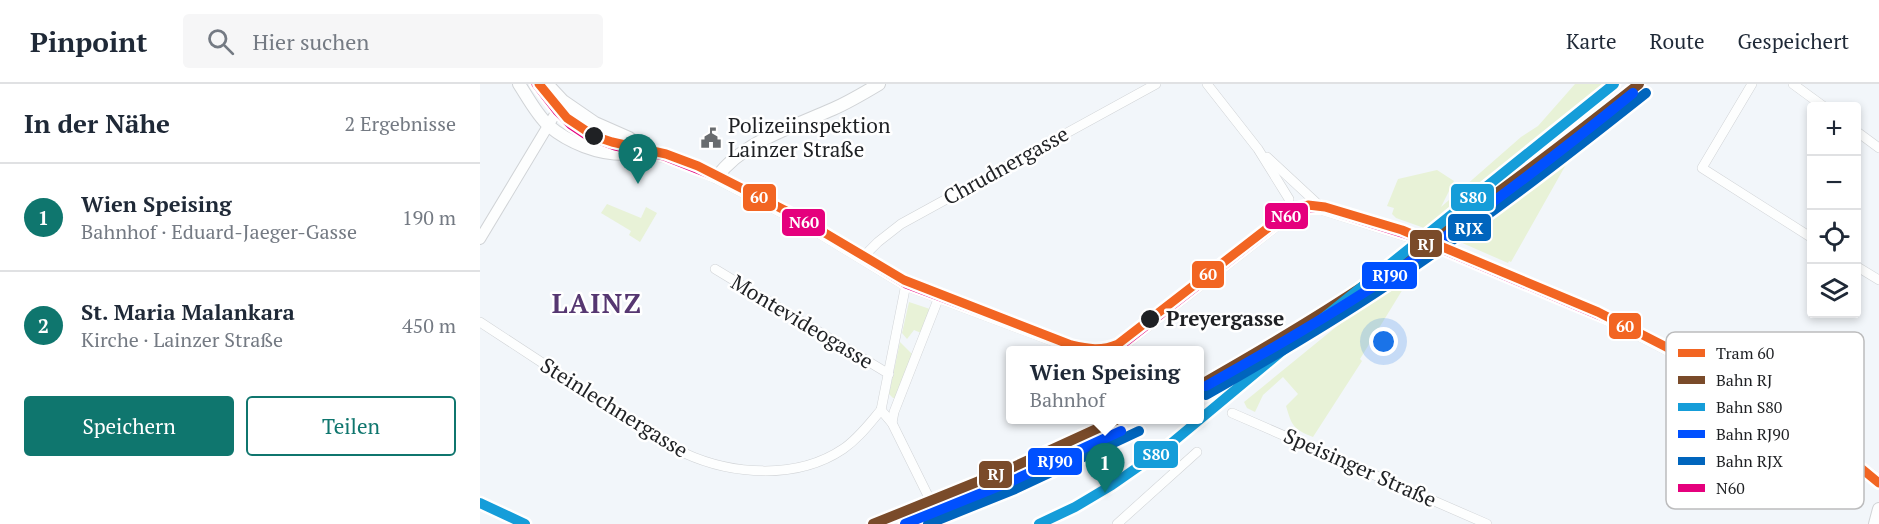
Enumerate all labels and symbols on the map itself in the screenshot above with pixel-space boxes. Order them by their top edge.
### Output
place label: Polizeiinspektion Lainzer Straße [728,111,891,163]
street label: Chrudnergasse [938,119,1073,211]
unlabelled marker [583,125,605,147]
public building icon: Polizeiinspektion Lainzer Straße [699,126,723,150]
pin: 2 [618,135,658,184]
line badge: 60 [742,183,777,212]
line badge: S80 [1450,183,1495,212]
text: 60 [750,186,768,208]
text: S80 [1459,186,1487,208]
line badge: N60 [1264,202,1309,230]
text: N60 [1271,205,1301,227]
line badge: N60 [781,208,826,237]
text: N60 [789,211,819,233]
line badge: RJX [1447,213,1492,242]
text: RJX [1455,217,1484,239]
line badge: RJ [1409,229,1443,258]
text: RJ [1418,233,1435,255]
line badge: 60 [1191,260,1225,289]
line badge: RJ90 [1361,261,1418,290]
text: 60 [1199,263,1217,285]
text: RJ90 [1372,264,1408,286]
street label: Montevideogasse [726,268,879,375]
district label: LAINZ [552,285,642,321]
place label: Preyergasse [1166,304,1284,332]
marker: Preyergasse [1139,308,1161,330]
line badge: 60 [1608,312,1642,340]
text: 60 [1616,315,1634,337]
your location [1369,327,1398,356]
legend [1666,332,1864,509]
text: Tram 60 [1716,342,1774,364]
street label: Steinlechnergasse [535,351,694,464]
text: Bahn RJ [1716,369,1772,391]
text: Bahn S80 [1716,396,1782,418]
street label: Speisinger Straße [1280,421,1441,513]
text: Bahn RJ90 [1716,423,1789,445]
line badge: S80 [1133,440,1179,469]
text: S80 [1142,443,1170,465]
pin: 1 [1086,444,1124,493]
line badge: RJ90 [1027,447,1083,476]
text: RJ90 [1037,450,1073,472]
text: Bahn RJX [1716,450,1783,472]
line badge: RJ [978,460,1013,489]
text: RJ [988,463,1005,485]
text: N60 [1716,477,1745,499]

